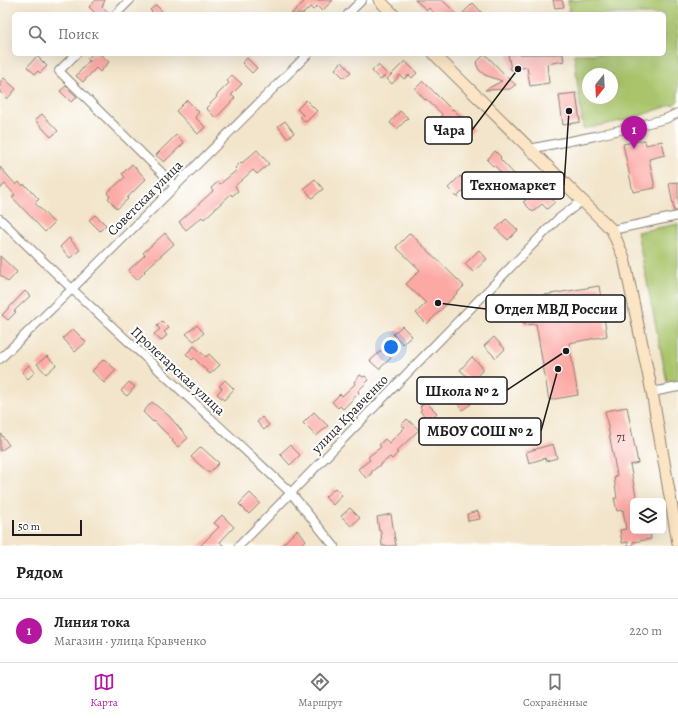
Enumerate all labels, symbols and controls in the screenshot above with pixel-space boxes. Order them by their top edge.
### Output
search box [12,12,666,56]
icon: search [26,23,48,45]
text: Поиск [58,24,99,44]
north arrow [582,68,618,104]
pin: 1 [621,116,647,149]
callout: Чара [425,117,472,144]
text: Чара [433,120,466,140]
street label: Советская улица [103,156,187,240]
callout: Техномаркет [462,172,564,199]
text: Техномаркет [470,175,556,195]
callout: Отдел МВД России [486,295,625,322]
text: Отдел МВД России [494,299,618,319]
street label: Пролетарская улица [127,322,230,420]
your location [381,337,401,357]
street label: улица Кравченко [307,370,393,458]
callout: Школа № 2 [417,377,507,404]
text: Школа № 2 [425,381,499,401]
callout: МБОУ СОШ № 2 [419,418,541,445]
text: МБОУ СОШ № 2 [427,421,534,441]
house number: 71 [616,429,626,445]
map controls [630,498,666,534]
button: layers [630,498,666,534]
scale bar [12,518,82,537]
text: 50 m [18,519,40,534]
text: Рядом [16,561,63,584]
text: Линия тока [54,612,130,632]
text: 1 [27,622,31,639]
text: 220 m [629,622,662,639]
text: Магазин · улица Кравченко [54,632,206,649]
tab: Карта [90,671,118,710]
tab: Маршрут [298,671,343,710]
tab: Сохранённые [523,671,588,710]

